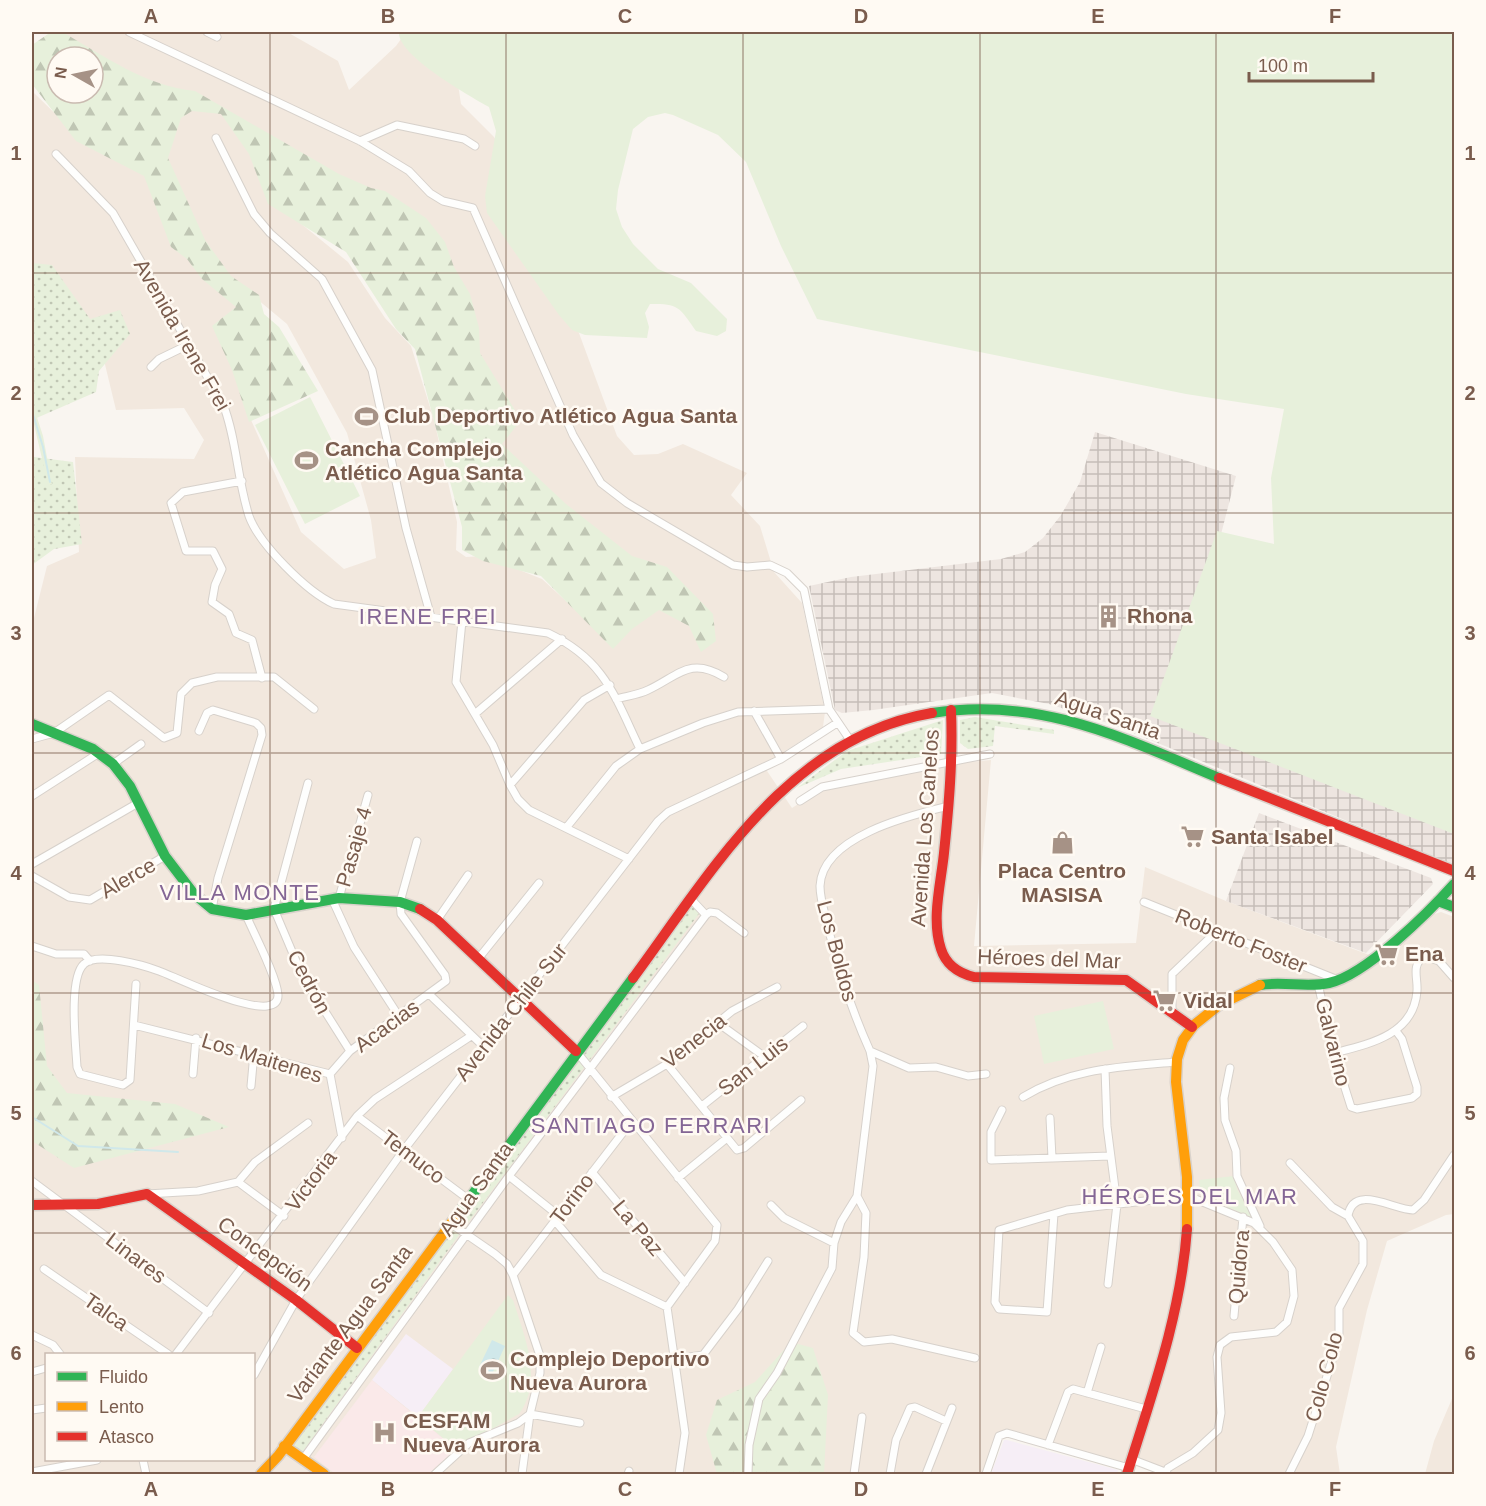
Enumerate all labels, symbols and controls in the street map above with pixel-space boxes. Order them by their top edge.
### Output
text: A [144,5,158,27]
text: B [381,5,395,27]
text: C [618,5,632,27]
text: D [854,5,868,27]
text: E [1091,5,1105,27]
text: F [1329,5,1341,27]
north arrow [45,45,105,105]
scale bar [1249,45,1374,83]
text: 100 m [1258,56,1308,76]
text: N [51,66,70,80]
text: 1 [10,142,22,164]
text: 1 [1464,142,1476,164]
street label: Avenida Irene Frei [130,255,235,415]
text: 2 [10,382,22,404]
text: 2 [1464,382,1476,404]
sports icon: Club Deportivo Atlético Agua Santa [353,403,379,429]
place label: Club Deportivo Atlético Agua Santa [384,404,737,427]
place label: Cancha Complejo Atlético Agua Santa [325,437,523,484]
sports icon: Cancha Complejo Atlético Agua Santa [294,448,320,474]
building icon: Rhona [1096,603,1122,629]
district label: IRENE FREI [359,604,497,629]
place label: Rhona [1127,604,1193,627]
text: 3 [10,622,22,644]
text: 3 [1464,622,1476,644]
street label: Agua Santa [1053,686,1164,743]
street label: Avenida Los Canelos [906,728,943,928]
street label: Pasaje 4 [331,804,376,889]
supermarket icon: Santa Isabel [1180,824,1206,850]
place label: Santa Isabel [1211,825,1334,848]
shop icon: Placa Centro MASISA [1049,830,1075,856]
street label: Alerce [96,853,159,902]
place label: Placa Centro MASISA [998,859,1126,906]
text: 4 [10,862,22,884]
text: 4 [1464,862,1476,884]
district label: VILLA MONTE [160,880,320,905]
street label: Los Boldos [813,898,862,1004]
street label: Roberto Foster [1172,904,1310,977]
street label: Avenida Chile Sur [450,939,571,1085]
supermarket icon: Ena [1374,941,1400,967]
place label: Ena [1405,942,1444,965]
street label: Héroes del Mar [977,945,1121,972]
street label: Cedrón [283,946,336,1018]
supermarket icon: Vidal [1152,988,1178,1014]
place label: Vidal [1183,989,1233,1012]
street label: Acacias [350,995,423,1057]
street label: Galvarino [1311,995,1356,1088]
street label: Venecia [657,1008,730,1073]
street label: Los Maitenes [199,1028,325,1087]
street label: San Luis [713,1031,792,1100]
text: 5 [10,1102,22,1124]
text: 5 [1464,1102,1476,1124]
district label: SANTIAGO FERRARI [531,1113,771,1138]
street label: Temuco [377,1125,450,1188]
street label: Agua Santa [434,1137,517,1240]
street label: Victoria [280,1146,341,1215]
street label: Torino [545,1169,598,1228]
district label: HÉROES DEL MAR [1081,1184,1299,1209]
street label: La Paz [609,1195,668,1260]
street label: Concepción [214,1212,317,1295]
street label: Linares [102,1228,171,1288]
street label: Quidora [1224,1228,1253,1305]
street label: Variante Agua Santa [283,1240,416,1407]
street label: Talca [80,1288,133,1335]
street label: Colo Colo [1300,1329,1347,1424]
text: 6 [10,1342,22,1364]
text: 6 [1464,1342,1476,1364]
place label: Complejo Deportivo Nueva Aurora [510,1347,710,1394]
legend [45,1353,255,1461]
sports icon: Complejo Deportivo Nueva Aurora [479,1358,505,1384]
text: Fluido [99,1367,148,1387]
text: Lento [99,1397,144,1417]
place label: CESFAM Nueva Aurora [403,1409,540,1456]
hospital icon: CESFAM Nueva Aurora [372,1420,398,1446]
text: Atasco [99,1427,154,1447]
text: A [144,1478,158,1500]
text: B [381,1478,395,1500]
text: C [618,1478,632,1500]
text: D [854,1478,868,1500]
text: E [1091,1478,1105,1500]
text: F [1329,1478,1341,1500]

